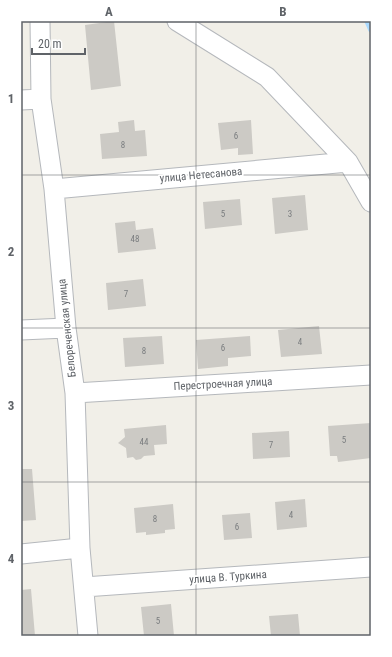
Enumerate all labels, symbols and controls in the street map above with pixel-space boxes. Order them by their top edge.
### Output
text: A [105,4,113,19]
text: B [279,4,287,19]
scale bar [32,30,85,56]
text: 20 m [38,37,62,51]
text: 1 [8,91,14,106]
house number: 6 [234,131,238,141]
house number: 8 [121,140,125,150]
street label: улица Нетесанова [159,165,243,185]
house number: 5 [221,209,226,219]
house number: 3 [288,209,292,219]
house number: 48 [131,234,139,244]
text: 2 [8,244,15,259]
street label: Белореченская улица [55,278,79,378]
house number: 7 [124,289,129,299]
house number: 4 [298,337,303,347]
house number: 6 [221,343,225,353]
house number: 8 [142,346,146,356]
street label: Перестроечная улица [173,375,273,393]
text: 3 [8,398,14,413]
house number: 5 [342,435,347,445]
house number: 44 [140,437,149,447]
house number: 7 [269,440,274,450]
house number: 4 [289,510,294,520]
house number: 8 [153,514,157,524]
house number: 6 [235,522,239,532]
text: 4 [8,551,15,566]
street label: улица В. Туркина [189,568,267,586]
house number: 5 [156,616,161,626]

